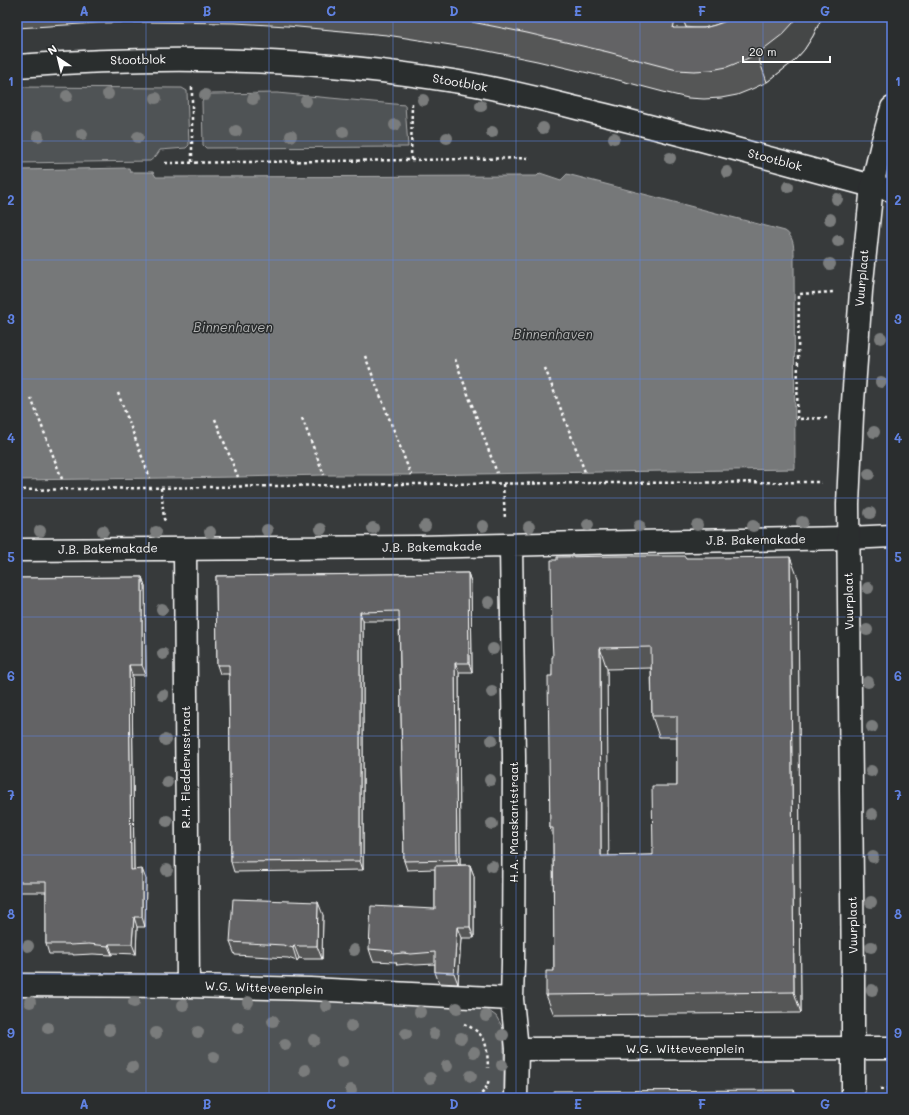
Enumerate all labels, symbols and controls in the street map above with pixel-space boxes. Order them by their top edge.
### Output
text: A [79,2,89,19]
text: B [203,2,212,19]
text: C [326,2,336,19]
text: D [449,2,459,19]
text: E [574,2,582,19]
text: F [698,2,706,19]
text: G [820,2,830,19]
north arrow [38,38,78,78]
scale bar [743,38,830,64]
text: N [44,41,60,58]
text: 20 m [749,43,777,59]
street label: Stootblok [110,51,166,67]
street label: Stootblok [431,69,489,95]
text: 1 [8,72,14,89]
text: 1 [895,72,901,89]
street label: Stootblok [746,144,804,174]
text: 2 [7,191,15,208]
text: 2 [894,191,902,208]
street label: Vuurplaat [851,249,871,307]
text: 3 [7,310,15,327]
text: 3 [894,310,902,327]
water label: Binnenhaven [193,318,273,335]
water label: Binnenhaven [513,325,593,342]
text: 4 [7,429,15,446]
text: 4 [894,429,902,446]
street label: J.B. Bakemakade [706,530,806,548]
street label: J.B. Bakemakade [382,537,482,555]
street label: J.B. Bakemakade [58,539,158,557]
text: 5 [7,548,15,565]
text: 5 [894,548,902,565]
street label: Vuurplaat [839,572,857,630]
text: 6 [7,667,15,684]
text: 6 [894,667,902,684]
street label: R.H. Fledderusstraat [177,706,193,828]
street label: H.A. Maaskantstraat [505,761,521,883]
text: 7 [7,786,15,803]
text: 7 [894,786,902,803]
street label: Vuurplaat [843,896,861,954]
text: 8 [7,905,15,922]
text: 8 [894,905,902,922]
street label: W.G. Witteveenplein [204,977,324,997]
text: 9 [7,1024,15,1041]
text: 9 [894,1024,902,1041]
street label: W.G. Witteveenplein [626,1040,744,1056]
text: A [79,1095,89,1112]
text: B [203,1095,212,1112]
text: C [326,1095,336,1112]
text: D [449,1095,459,1112]
text: E [574,1095,582,1112]
text: F [698,1095,706,1112]
text: G [820,1095,830,1112]

